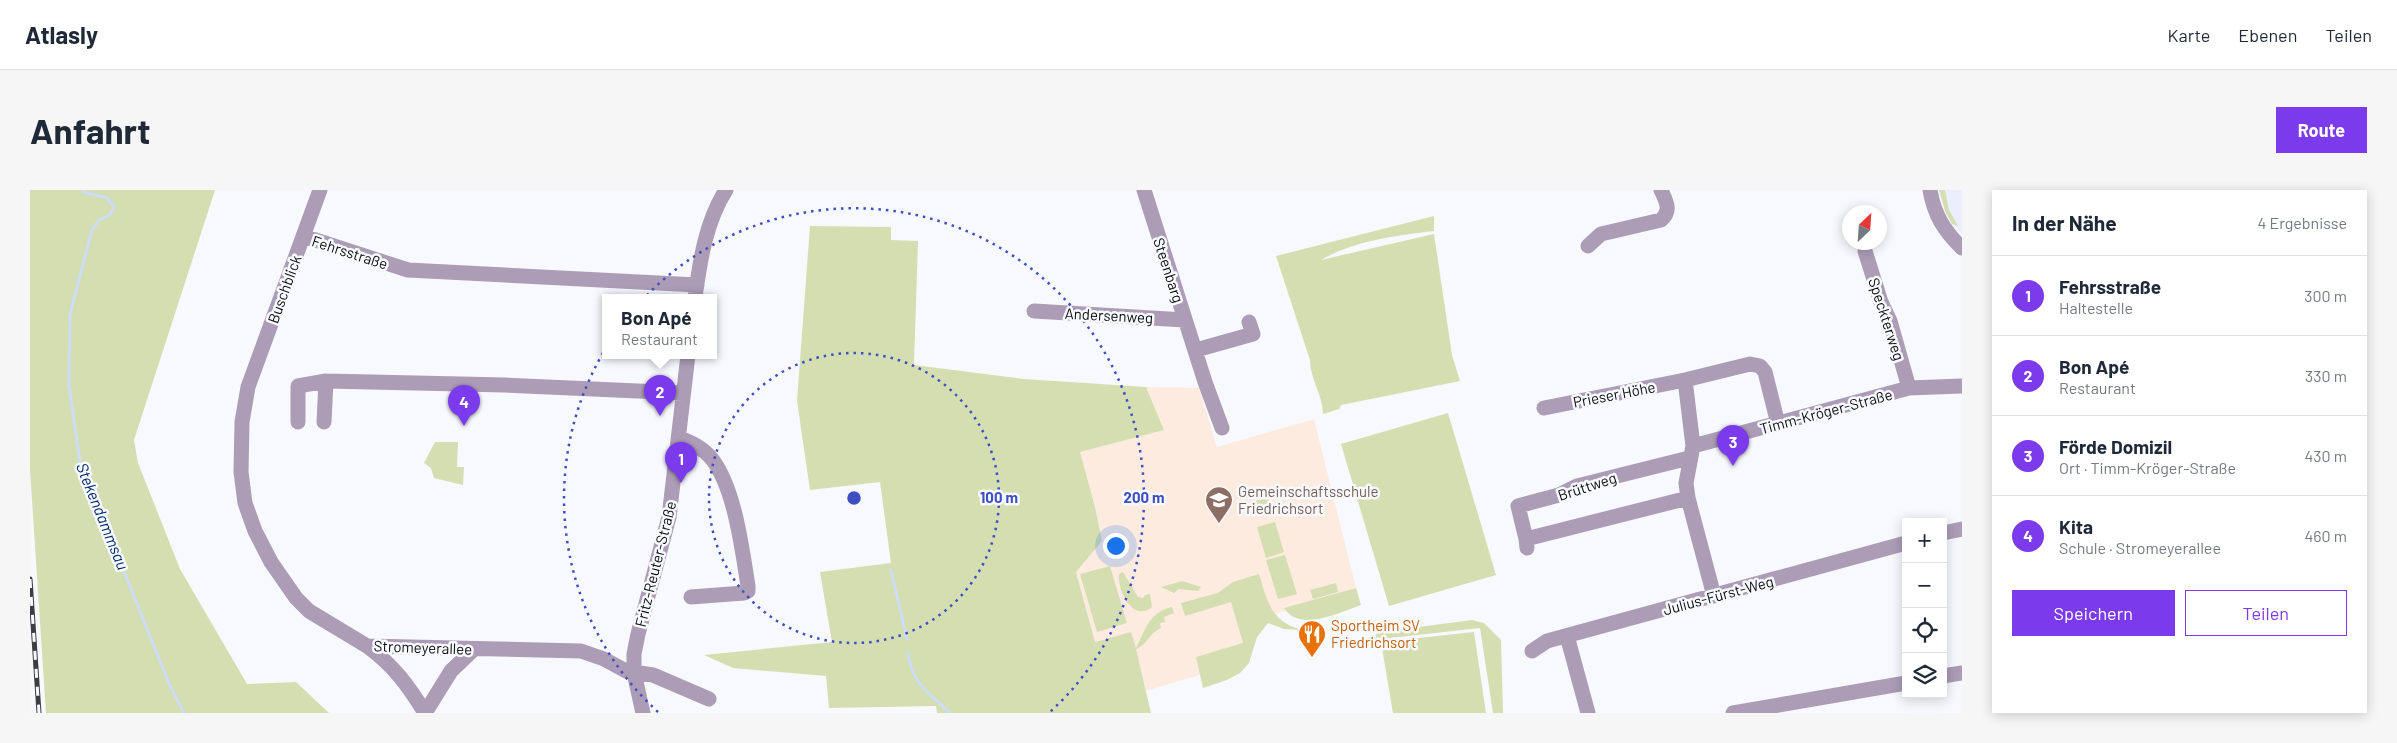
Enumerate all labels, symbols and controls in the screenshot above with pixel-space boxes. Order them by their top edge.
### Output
text: Atlasly [25,20,98,49]
text: Karte [2167,24,2210,46]
text: Ebenen [2238,24,2297,46]
text: Teilen [2325,24,2372,46]
button: Route [2276,107,2367,153]
text: Anfahrt [30,109,150,151]
north arrow [1842,205,1887,250]
text: In der Nähe [2012,210,2117,235]
text: 4 Ergebnisse [2257,213,2347,232]
street label: Fehrsstraße [310,231,390,273]
street label: Steenbarg [1150,235,1188,305]
street label: Buschblick [263,252,305,325]
street label: Speckterweg [1865,275,1909,363]
text: Fehrsstraße [2059,275,2161,298]
text: 1 [2025,286,2031,305]
text: 300 m [2304,286,2347,305]
popup [602,294,717,359]
text: Haltestelle [2059,298,2133,317]
street label: Andersenweg [1064,304,1154,326]
text: Bon Apé [621,306,691,329]
text: Restaurant [621,329,698,348]
text: Bon Apé [2059,355,2129,378]
text: 2 [2024,366,2032,385]
text: 330 m [2305,366,2347,385]
pin: 2 [644,375,676,416]
street label: Prieser Höhe [1571,377,1657,411]
text: Restaurant [2059,378,2136,397]
pin: 4 [448,385,480,426]
street label: Timm-Kröger-Straße [1758,385,1894,437]
pin: 3 [1717,425,1749,466]
text: Förde Domizil [2059,435,2172,458]
pin: 1 [665,442,697,483]
text: 3 [2024,446,2032,465]
text: 430 m [2304,446,2347,465]
text: Ort · Timm-Kröger-Straße [2059,458,2236,477]
water label: Stekendammsau [73,460,133,572]
street label: Brüttweg [1555,468,1619,504]
place label: Gemeinschaftsschule Friedrichsort [1238,482,1378,517]
school or university icon: Gemeinschaftsschule Friedrichsort [1204,485,1234,524]
text: 100 m [980,488,1018,506]
text: 200 m [1123,488,1165,506]
centre of rings [845,489,863,507]
street label: Fritz-Reuter-Straße [631,499,679,629]
text: Kita [2059,515,2093,538]
map controls [1902,518,1947,698]
button: + [1902,518,1947,563]
text: 4 [2023,526,2033,545]
text: 460 m [2304,526,2347,545]
your location [1103,533,1129,559]
text: Schule · Stromeyerallee [2059,538,2221,557]
button: − [1902,563,1947,608]
street label: Julius-Fürst-Weg [1661,572,1775,618]
button: Speichern [2012,590,2175,636]
button: Teilen [2185,590,2347,636]
button: locate [1902,608,1947,653]
place label: Sportheim SV Friedrichsort [1331,616,1420,651]
restaurant icon: Sportheim SV Friedrichsort [1297,619,1327,658]
street label: Stromeyerallee [373,636,473,658]
button: layers [1902,653,1947,698]

